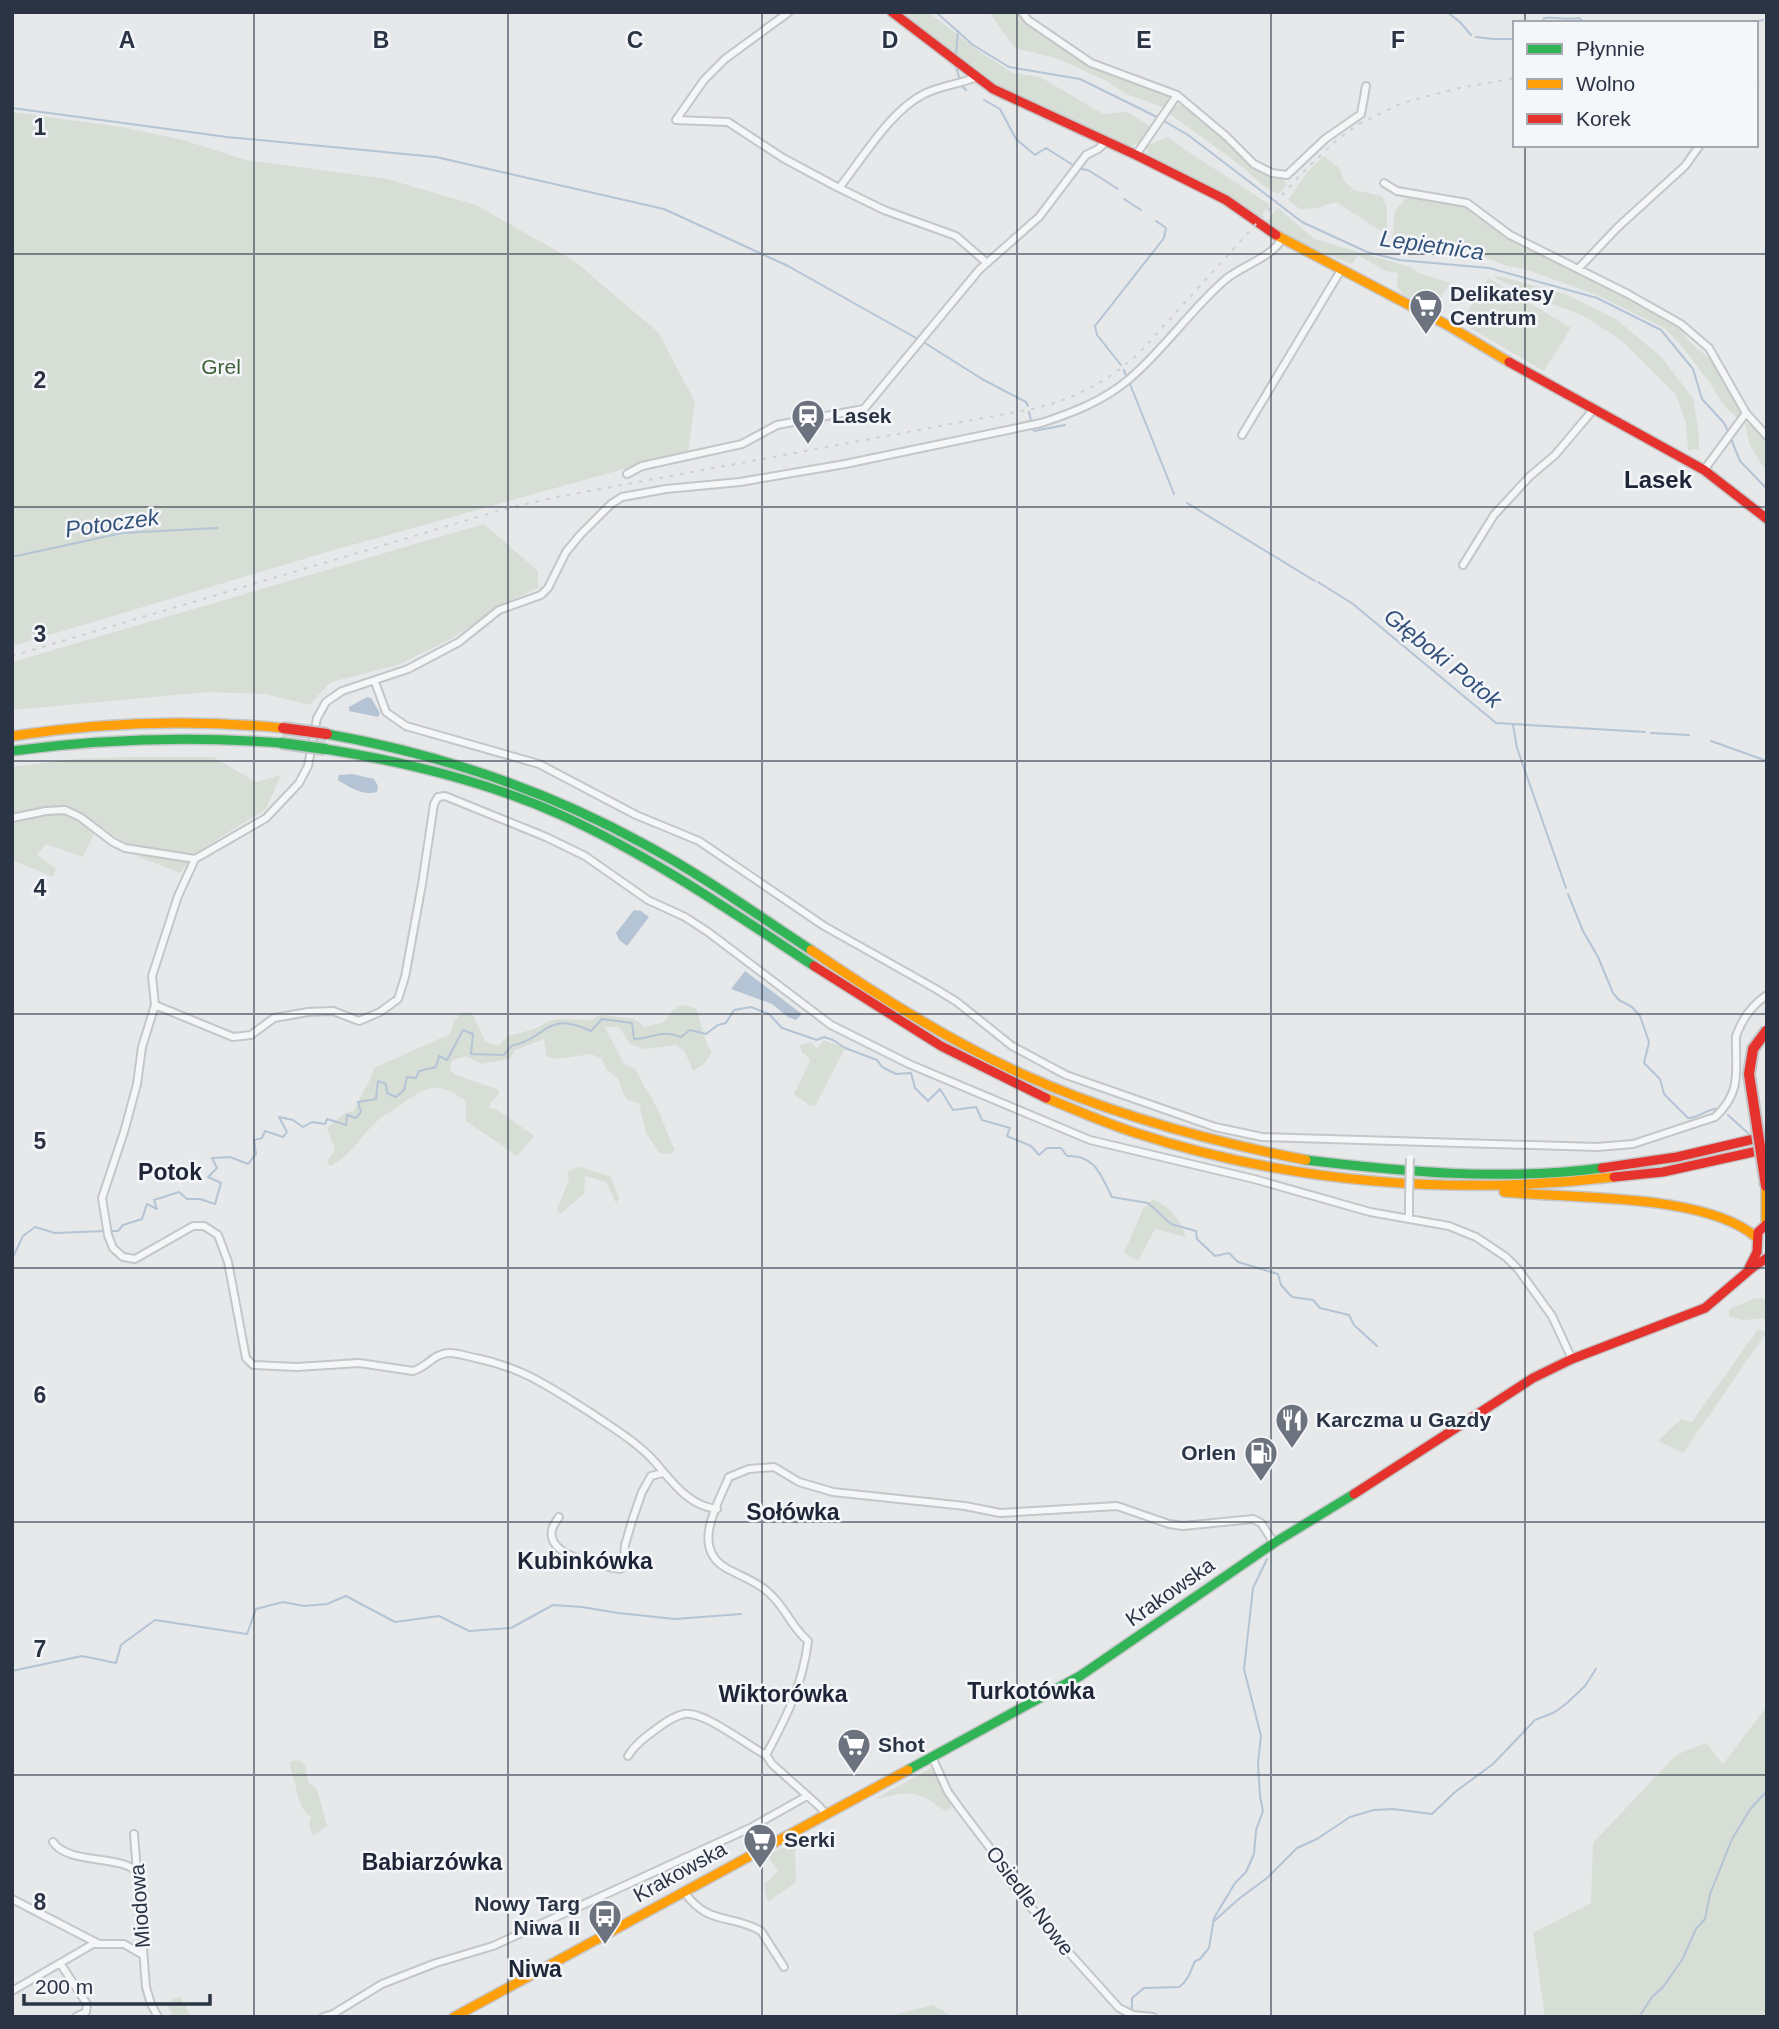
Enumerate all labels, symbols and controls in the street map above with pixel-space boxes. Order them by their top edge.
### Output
legend [1513,21,1758,147]
text: A [119,27,135,53]
text: B [373,27,389,53]
text: C [627,27,643,53]
text: D [882,27,898,53]
text: E [1136,27,1152,53]
text: F [1391,27,1405,53]
text: Płynnie [1576,37,1645,60]
text: Wolno [1576,72,1635,95]
text: Korek [1576,107,1631,130]
text: 1 [34,114,47,140]
water label: Lepietnica [1378,225,1486,265]
place label: Delikatesy Centrum [1450,282,1554,329]
supermarket icon: Delikatesy Centrum [1407,287,1445,336]
park label: Grel [201,355,241,378]
text: 2 [34,367,46,393]
station icon: Lasek [789,397,827,446]
place label: Lasek [832,404,892,427]
district label: Lasek [1624,466,1693,493]
water label: Potoczek [63,503,162,542]
water label: Głęboki Potok [1379,603,1508,714]
text: 3 [34,621,46,647]
text: 4 [34,875,47,901]
text: 5 [34,1128,47,1154]
district label: Potok [138,1159,202,1185]
text: 6 [34,1382,46,1408]
restaurant icon: Karczma u Gazdy [1273,1401,1311,1450]
place label: Karczma u Gazdy [1316,1408,1491,1431]
fuel station icon: Orlen [1242,1434,1280,1483]
place label: Orlen [1181,1441,1236,1464]
district label: Sołówka [746,1499,840,1525]
district label: Kubinkówka [517,1548,653,1574]
street label: Krakowska [1121,1553,1219,1630]
text: 7 [34,1636,46,1662]
district label: Turkotówka [967,1678,1095,1704]
district label: Wiktorówka [719,1681,848,1707]
supermarket icon: Shot [835,1726,873,1775]
place label: Shot [878,1733,925,1756]
supermarket icon: Serki [741,1821,779,1870]
place label: Serki [784,1828,835,1851]
street label: Krakowska [629,1836,731,1907]
street label: Osiedle Nowe [982,1842,1079,1960]
district label: Babiarzówka [362,1849,503,1875]
street label: Miodowa [125,1863,154,1949]
text: 8 [34,1889,47,1915]
place label: Nowy Targ Niwa II [474,1892,580,1939]
bus stop icon: Nowy Targ Niwa II [586,1897,624,1946]
district label: Niwa [508,1956,562,1982]
scale bar [24,1962,210,2006]
text: 200 m [35,1975,93,1998]

